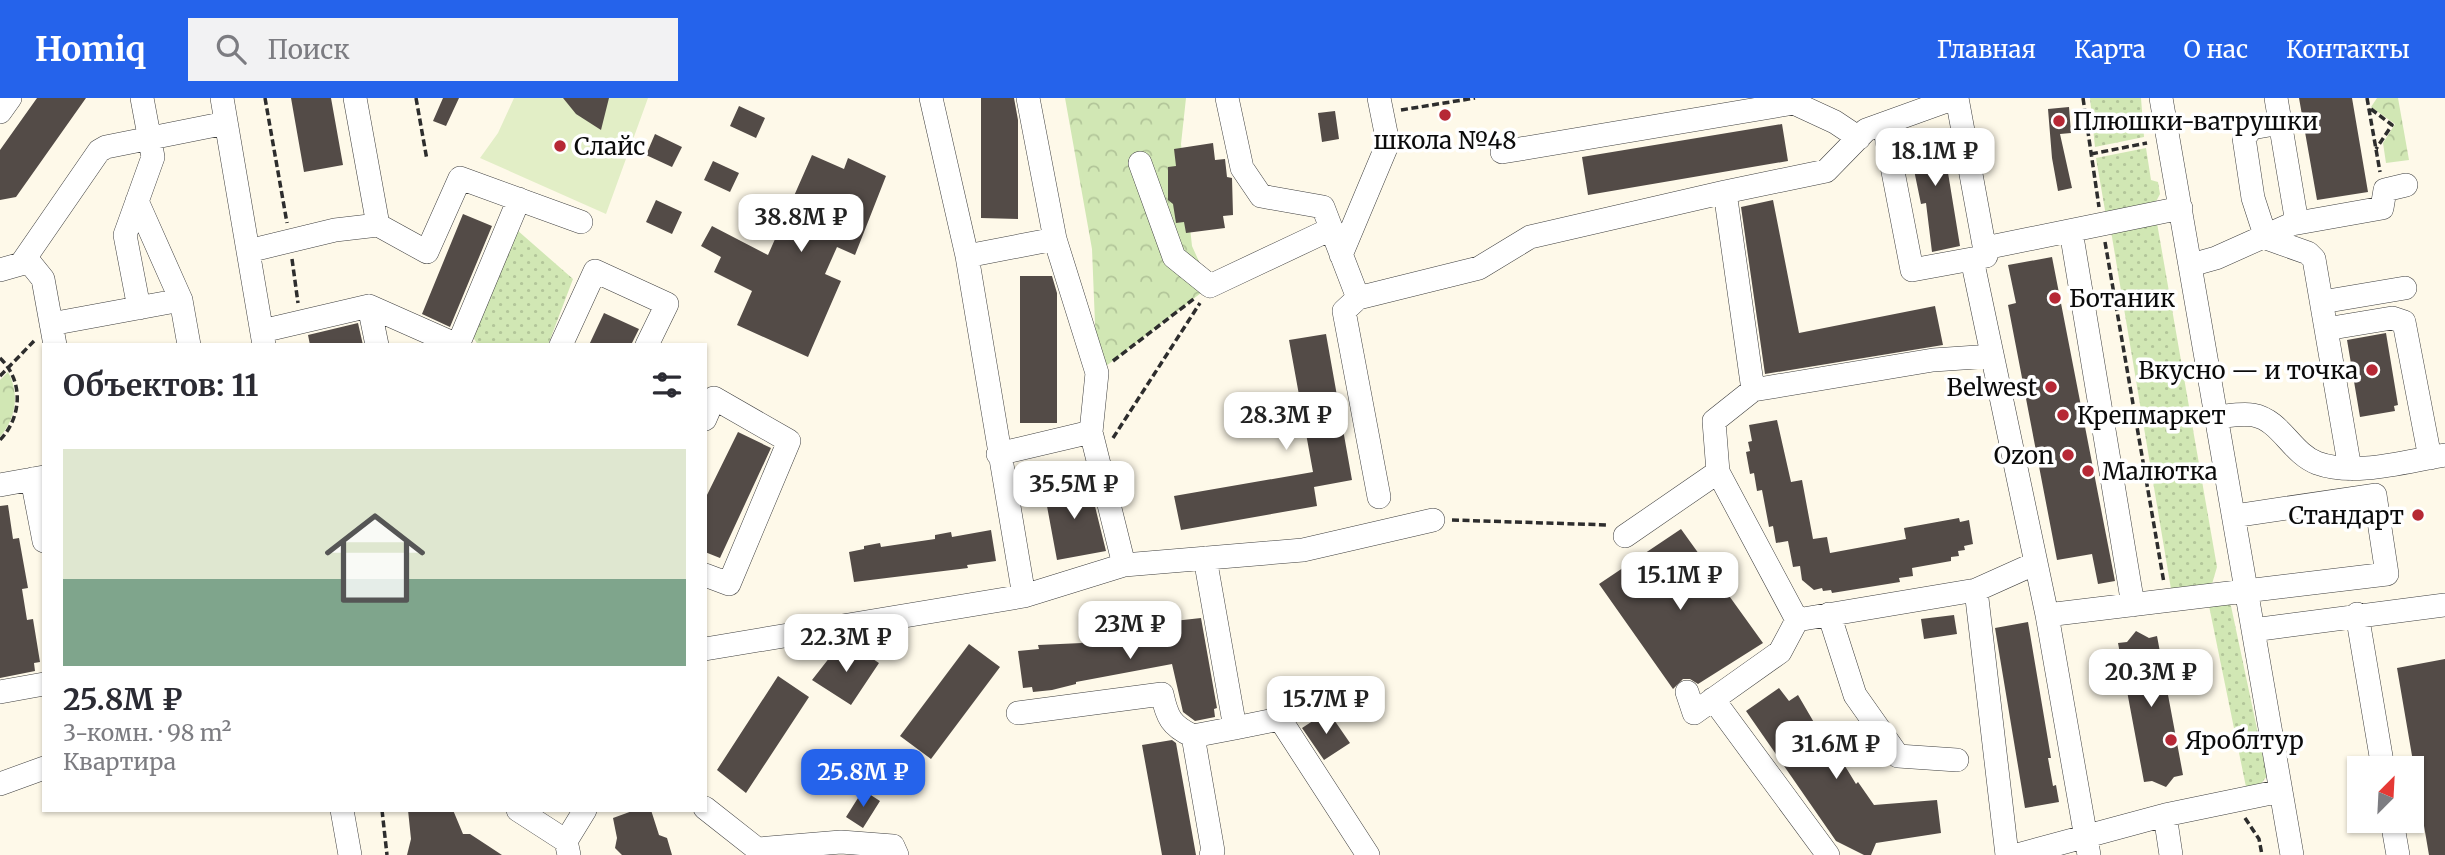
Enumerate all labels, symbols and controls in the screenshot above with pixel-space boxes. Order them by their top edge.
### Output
search box [188,18,678,81]
text: Homiq [35,29,146,70]
icon: search [212,30,250,68]
text: Поиск [268,33,350,66]
text: Главная [1937,34,2036,65]
text: Карта [2074,34,2146,65]
text: О нас [2184,34,2248,65]
text: Контакты [2286,34,2410,65]
place label: Плюшки-ватрушки [2073,106,2318,137]
marker: школа №48 [1437,107,1453,123]
marker: Плюшки-ватрушки [2051,113,2067,129]
place label: школа №48 [1373,125,1517,156]
pin: 18.1M ₽ [1870,129,2000,188]
place label: Слайс [574,131,645,162]
text: 18.1M ₽ [1892,136,1978,165]
marker: Слайс [552,138,568,154]
pin: 38.8M ₽ [736,194,866,254]
text: 38.8M ₽ [754,202,848,231]
place label: Ботаник [2069,283,2175,314]
marker: Ботаник [2047,290,2063,306]
place label: Вкусно — и точка [2138,355,2358,386]
marker: Вкусно — и точка [2364,362,2380,378]
text: Объектов: 11 [63,366,258,404]
icon: filters [648,366,686,404]
place label: Belwest [1947,372,2038,403]
marker: Belwest [2043,379,2059,395]
pin: 28.3M ₽ [1221,392,1351,452]
text: 28.3M ₽ [1240,400,1332,429]
place label: Крепмаркет [2077,400,2226,431]
marker: Крепмаркет [2055,407,2071,423]
place label: Ozon [1994,440,2054,471]
marker: Ozon [2060,447,2076,463]
place label: Малютка [2102,456,2218,487]
pin: 35.5M ₽ [1009,462,1139,521]
marker: Малютка [2080,463,2096,479]
text: 35.5M ₽ [1029,469,1119,498]
icon: home [312,495,438,621]
place label: Стандарт [2289,500,2404,531]
marker: Стандарт [2410,507,2426,523]
pin: 15.1M ₽ [1615,552,1745,612]
text: 15.1M ₽ [1637,560,1723,589]
pin: 23M ₽ [1081,602,1179,661]
text: 23M ₽ [1094,609,1166,638]
pin: 22.3M ₽ [781,614,911,674]
text: 22.3M ₽ [800,622,892,651]
pin: 20.3M ₽ [2086,650,2216,709]
text: 20.3M ₽ [2105,657,2197,686]
pin: 15.7M ₽ [1261,676,1391,736]
text: 25.8M ₽ [63,680,183,718]
text: 15.7M ₽ [1283,684,1369,713]
text: 3-комн. · 98 m² [63,718,231,747]
pin: 31.6M ₽ [1771,722,1901,781]
place label: Яроблтур [2185,725,2304,756]
text: 31.6M ₽ [1792,729,1880,758]
marker: Яроблтур [2163,732,2179,748]
text: Квартира [63,747,176,776]
pin: 25.8M ₽ [798,750,928,809]
north arrow [2347,756,2424,833]
map controls [2347,756,2424,833]
text: 25.8M ₽ [817,757,909,786]

